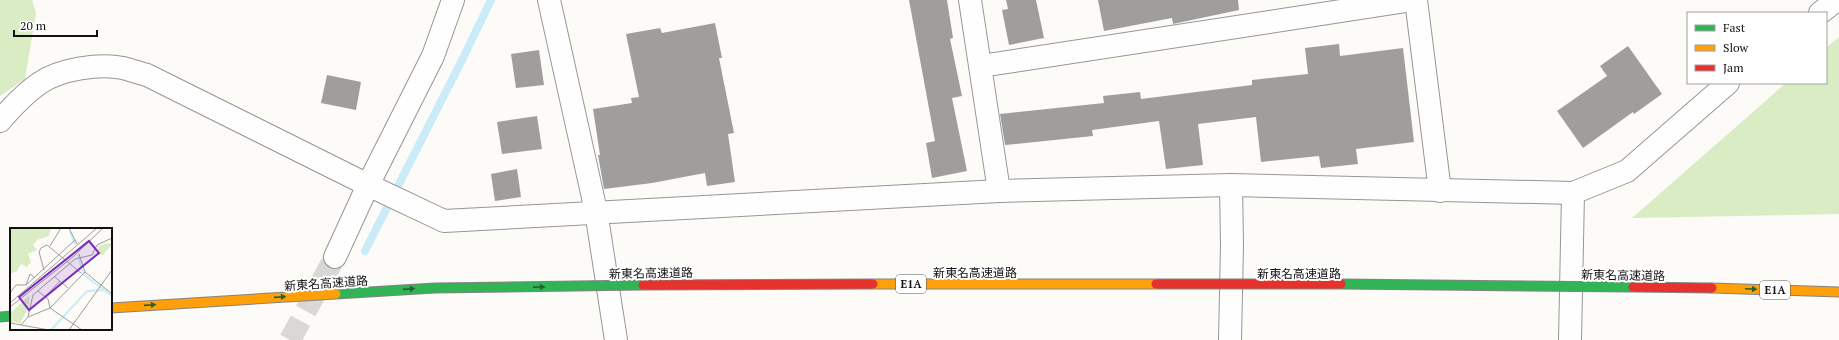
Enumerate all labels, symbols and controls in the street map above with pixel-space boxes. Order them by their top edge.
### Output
scale bar [14,12,97,38]
legend [1687,12,1827,84]
text: 20 m [20,18,47,33]
text: Fast [1723,20,1746,35]
text: Slow [1723,40,1749,55]
text: Jam [1723,60,1744,75]
inset map [10,228,112,330]
street label: 新東名高速道路 [609,265,693,281]
street label: 新東名高速道路 [933,265,1017,280]
street label: 新東名高速道路 [1257,266,1341,281]
street label: 新東名高速道路 [1581,267,1665,283]
street label: 新東名高速道路 [284,273,368,293]
road number: E1A [896,275,926,293]
road number: E1A [1760,281,1790,299]
one-way arrow [533,284,546,290]
one-way arrow [403,286,415,293]
one-way arrow [1745,286,1757,293]
one-way arrow [274,294,286,301]
one-way arrow [144,302,156,309]

